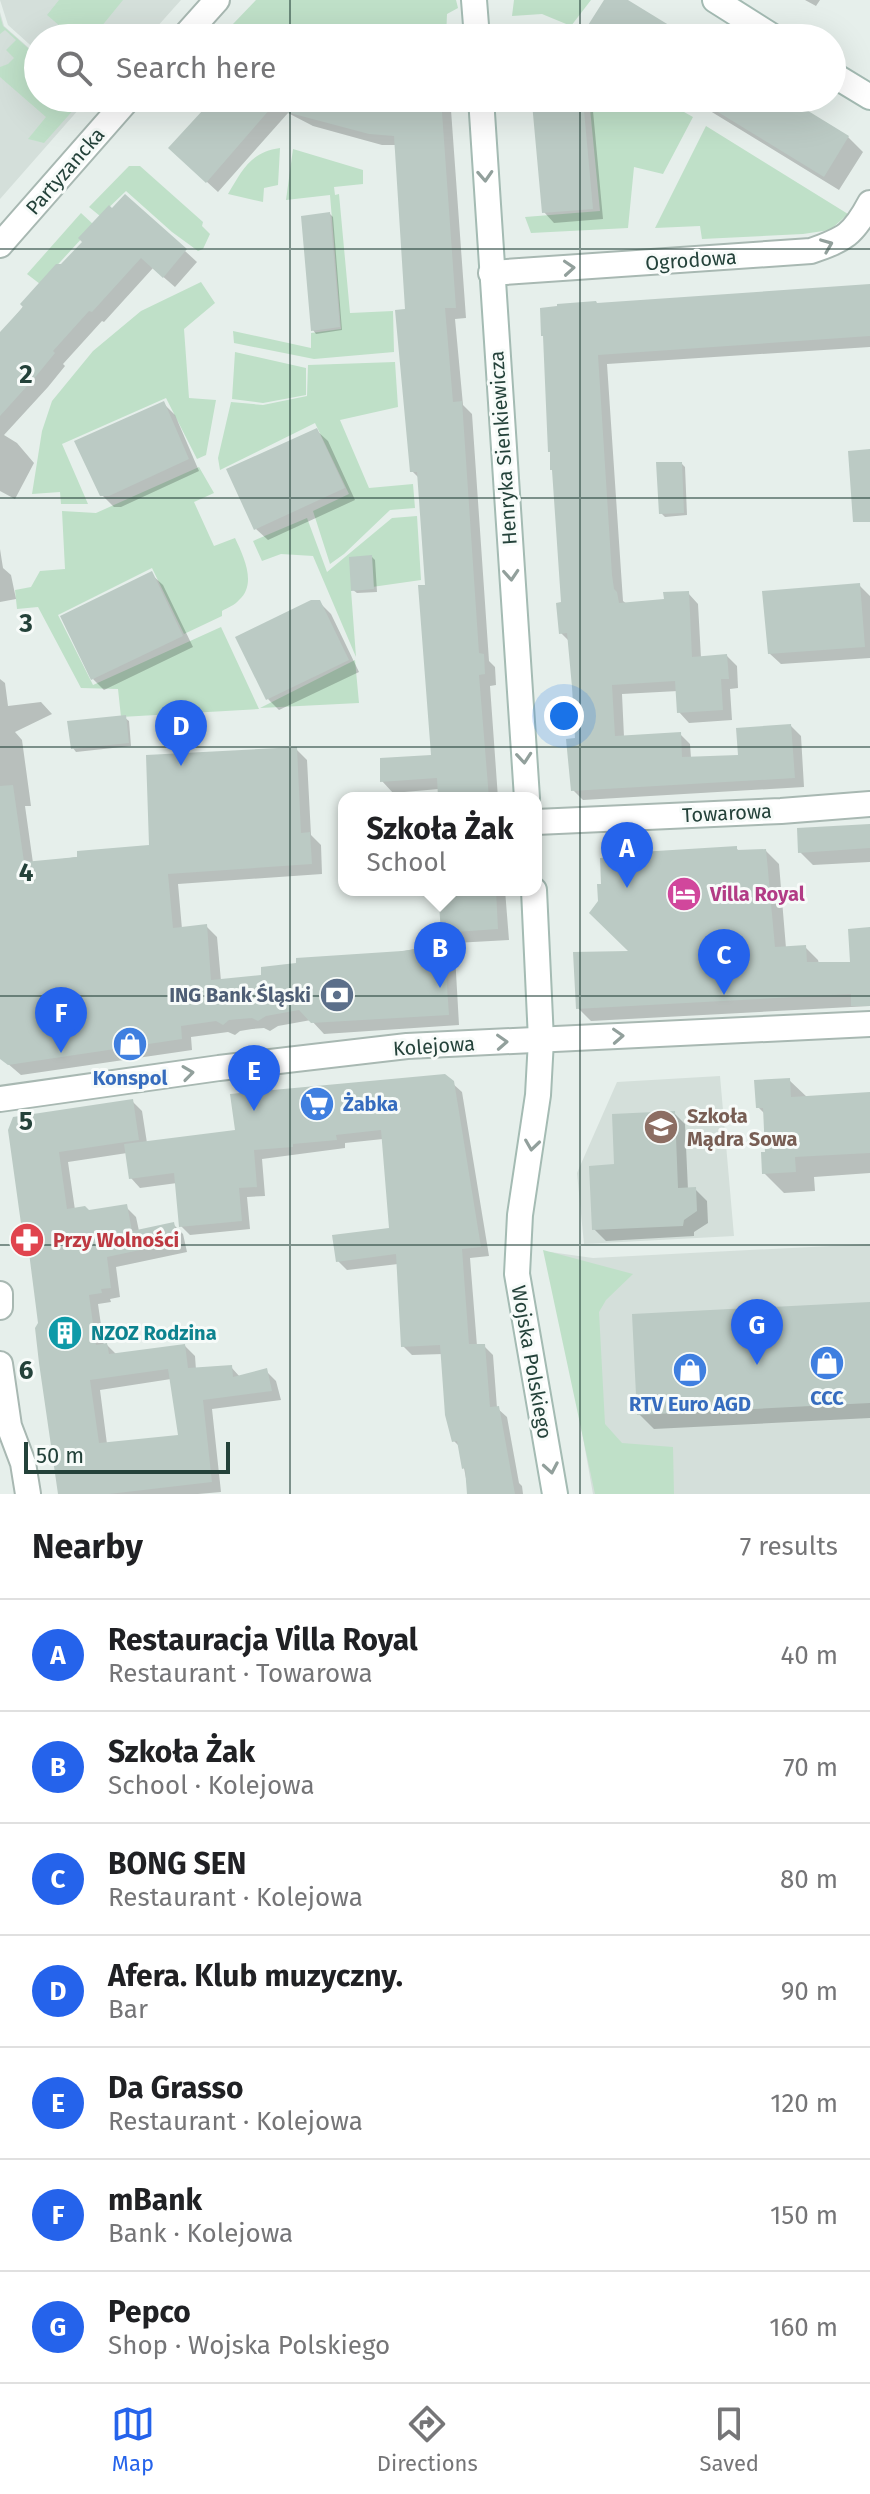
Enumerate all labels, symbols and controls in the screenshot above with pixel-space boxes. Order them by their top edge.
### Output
search box [24,24,846,112]
icon: search [52,46,96,90]
text: Search here [116,50,276,86]
street label: Partyzancka [21,123,109,219]
one-way arrow [477,170,494,183]
one-way arrow [819,238,833,254]
street label: Ogrodowa [644,245,738,275]
one-way arrow [563,260,576,277]
street label: Henryka Sienkiewicza [484,350,522,546]
text: 2 [19,359,33,390]
one-way arrow [502,569,519,582]
text: 3 [18,608,33,639]
your location [544,696,584,736]
pin: D [155,700,207,766]
one-way arrow [515,752,532,765]
popup [338,792,542,896]
street label: Towarowa [682,799,772,827]
text: Szkoła Żak [366,811,514,847]
pin: A [601,822,653,888]
text: School [366,847,446,878]
text: 4 [19,857,34,888]
hotel icon: Villa Royal [665,875,703,913]
place label: Villa Royal [709,882,805,906]
pin: B [414,922,466,988]
pin: C [698,929,750,995]
bank icon: ING Bank Śląski [318,976,356,1014]
place label: ING Bank Śląski [169,983,311,1007]
pin: F [35,987,87,1053]
shop icon: Konspol [111,1025,149,1063]
one-way arrow [612,1027,625,1044]
street label: Kolejowa [392,1031,476,1061]
one-way arrow [496,1033,509,1050]
pin: E [228,1045,280,1111]
one-way arrow [182,1064,195,1081]
place label: Konspol [93,1066,167,1090]
supermarket icon: Żabka [298,1085,336,1123]
place label: Żabka [343,1092,398,1116]
place label: Szkoła Mądra Sowa [687,1104,798,1151]
text: 5 [19,1106,33,1137]
school or university icon: Szkoła Mądra Sowa [642,1108,680,1146]
one-way arrow [524,1138,541,1152]
pharmacy icon: Przy Wolności [8,1221,46,1259]
place label: Przy Wolności [53,1228,179,1252]
street label: Wojska Polskiego [507,1283,557,1441]
pin: G [731,1299,783,1365]
building icon: NZOZ Rodzina [46,1314,84,1352]
place label: NZOZ Rodzina [91,1321,217,1345]
shop icon: CCC [808,1344,846,1382]
shop icon: RTV Euro AGD [671,1351,709,1389]
text: 6 [19,1355,34,1386]
place label: CCC [810,1386,844,1410]
place label: RTV Euro AGD [629,1392,751,1416]
scale bar [24,1438,230,1474]
text: 50 m [36,1442,84,1469]
one-way arrow [541,1461,558,1475]
text: Nearby [32,1526,143,1567]
text: 7 results [740,1531,838,1562]
text: Restauracja Villa Royal [108,1622,418,1658]
text: A [50,1640,66,1671]
text: 40 m [780,1640,838,1671]
text: Restaurant · Towarowa [108,1658,373,1689]
text: Szkoła Żak [108,1734,255,1770]
text: B [50,1752,66,1783]
text: 70 m [783,1752,838,1783]
text: School · Kolejowa [108,1770,315,1801]
text: BONG SEN [108,1846,246,1882]
text: C [51,1864,65,1895]
text: 80 m [780,1864,838,1895]
text: Restaurant · Kolejowa [108,1882,363,1913]
text: Afera. Klub muzyczny. [108,1958,403,1994]
text: D [50,1976,66,2007]
text: 90 m [781,1976,838,2007]
text: Bar [108,1994,148,2025]
text: Da Grasso [108,2070,244,2106]
text: E [51,2088,65,2119]
text: 120 m [770,2088,838,2119]
text: Restaurant · Kolejowa [108,2106,363,2137]
text: mBank [108,2182,202,2218]
text: F [52,2200,64,2231]
text: 150 m [770,2200,838,2231]
text: Bank · Kolejowa [108,2218,293,2249]
text: Pepco [108,2294,191,2330]
text: G [50,2312,66,2343]
text: 160 m [769,2312,838,2343]
text: Shop · Wojska Polskiego [108,2330,390,2361]
tab: Map [111,2402,155,2477]
tab: Directions [377,2402,478,2477]
tab: Saved [700,2402,759,2477]

